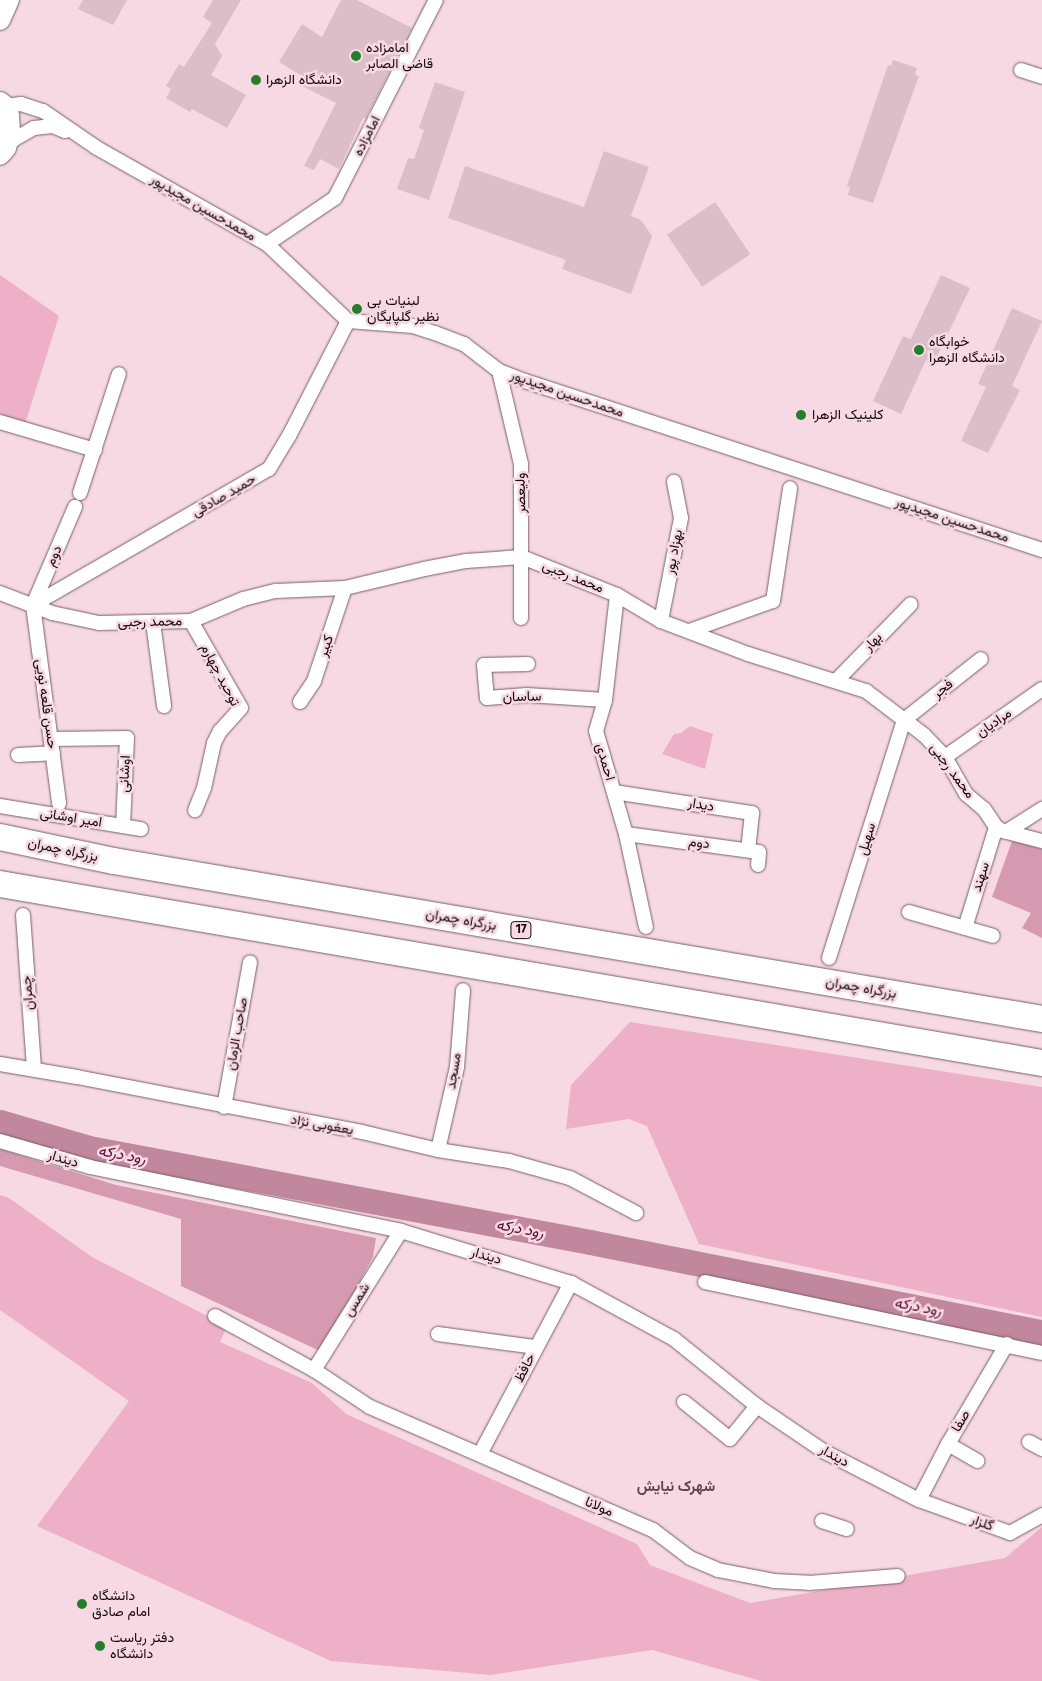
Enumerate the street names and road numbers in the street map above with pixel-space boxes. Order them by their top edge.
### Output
street label: امامزاده [350,113,384,159]
street label: محمدحسین مجیدپور [147,171,259,245]
street label: محمدحسین مجیدپور [508,367,626,421]
street label: حمید صادقی [189,471,259,521]
street label: ولیعصر [512,472,530,514]
street label: محمدحسین مجیدپور [893,494,1011,546]
street label: بهزاد پور [661,528,687,576]
street label: دوم [42,543,66,569]
street label: محمد رجبی [540,557,606,597]
street label: محمد رجبی [118,613,182,631]
street label: بهار [860,629,886,655]
street label: کبیر [315,633,337,659]
street label: توحید چهارم [197,641,243,709]
street label: حسن قلعه نویی [31,658,61,750]
street label: فجر [929,676,957,702]
street label: ساسان [502,688,542,706]
street label: مرادیان [973,705,1015,741]
street label: محمد رجبی [926,740,978,802]
street label: احمدی [592,741,618,783]
street label: اوشانی [116,755,134,793]
street label: دیدار [687,795,715,815]
street label: امیر اوشانی [39,805,103,831]
street label: سهیل [854,821,880,857]
street label: دوم [687,833,711,853]
street label: بزرگراه چمران [26,834,100,866]
street label: سهند [969,860,993,894]
street label: بزرگراه چمران [424,906,498,934]
road number: 17 [510,920,532,940]
street label: بزرگراه چمران [824,974,898,1002]
street label: چمران [18,975,38,1011]
street label: صاحب الزمان [222,996,252,1072]
street label: مسجد [443,1052,465,1090]
street label: یعغوبی نژاد [289,1111,355,1139]
street label: دیندار [46,1147,80,1171]
street label: دیندار [469,1244,503,1268]
street label: شمس [340,1280,374,1320]
street label: حافظ [511,1351,539,1385]
street label: صفا [948,1407,974,1435]
street label: دیندار [816,1441,852,1471]
street label: مولانا [582,1493,616,1521]
street label: گلزار [968,1511,996,1535]

